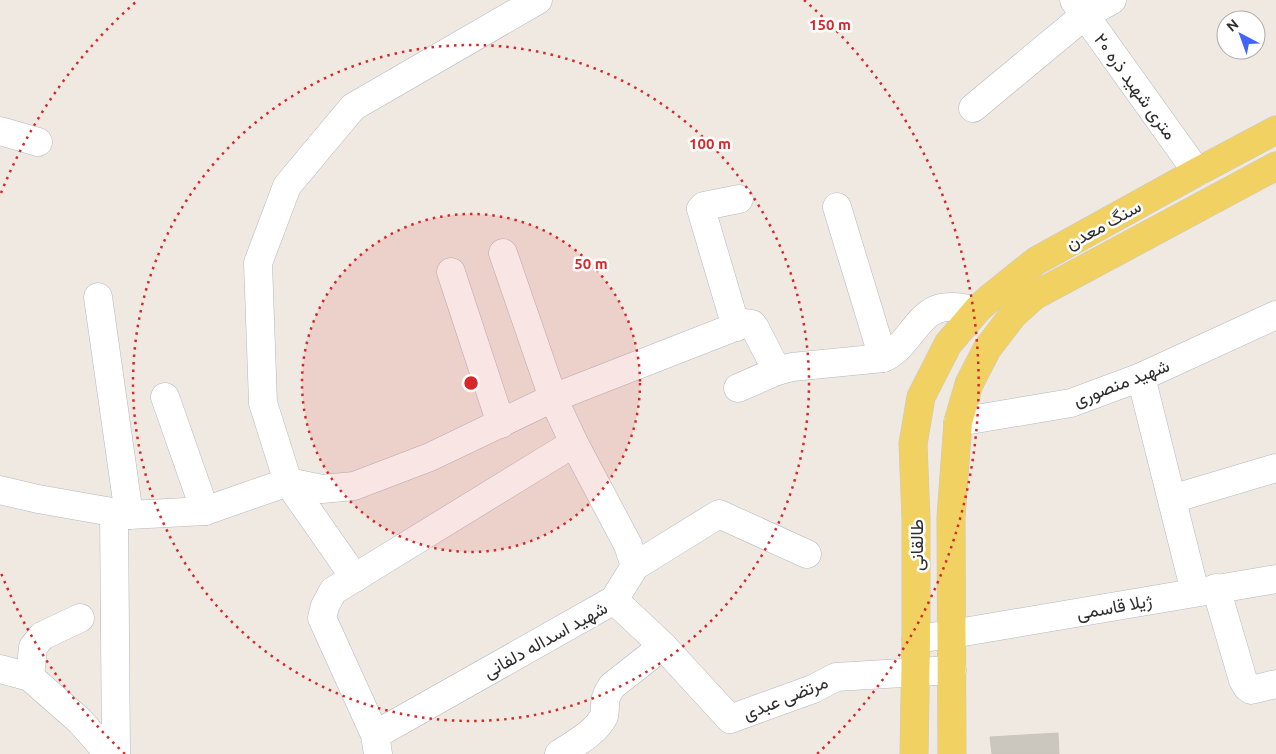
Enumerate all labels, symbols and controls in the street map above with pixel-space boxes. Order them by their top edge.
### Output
north arrow [1216,10,1266,60]
text: 150 m [809,16,851,33]
text: N [1223,16,1242,35]
street label: ۲۰ متری شهید ذره [1089,29,1181,144]
text: 100 m [689,135,731,152]
street label: سنگ معدن [1062,195,1145,254]
text: 50 m [574,255,608,272]
street label: شهید منصوری [1070,354,1173,411]
centre of rings [462,374,480,392]
street label: طالقانی [906,519,928,571]
street label: ژیلا قاسمی [1075,589,1154,624]
street label: شهید اسداله دلفانی [480,597,611,683]
street label: مرتضی عبدی [740,671,831,725]

